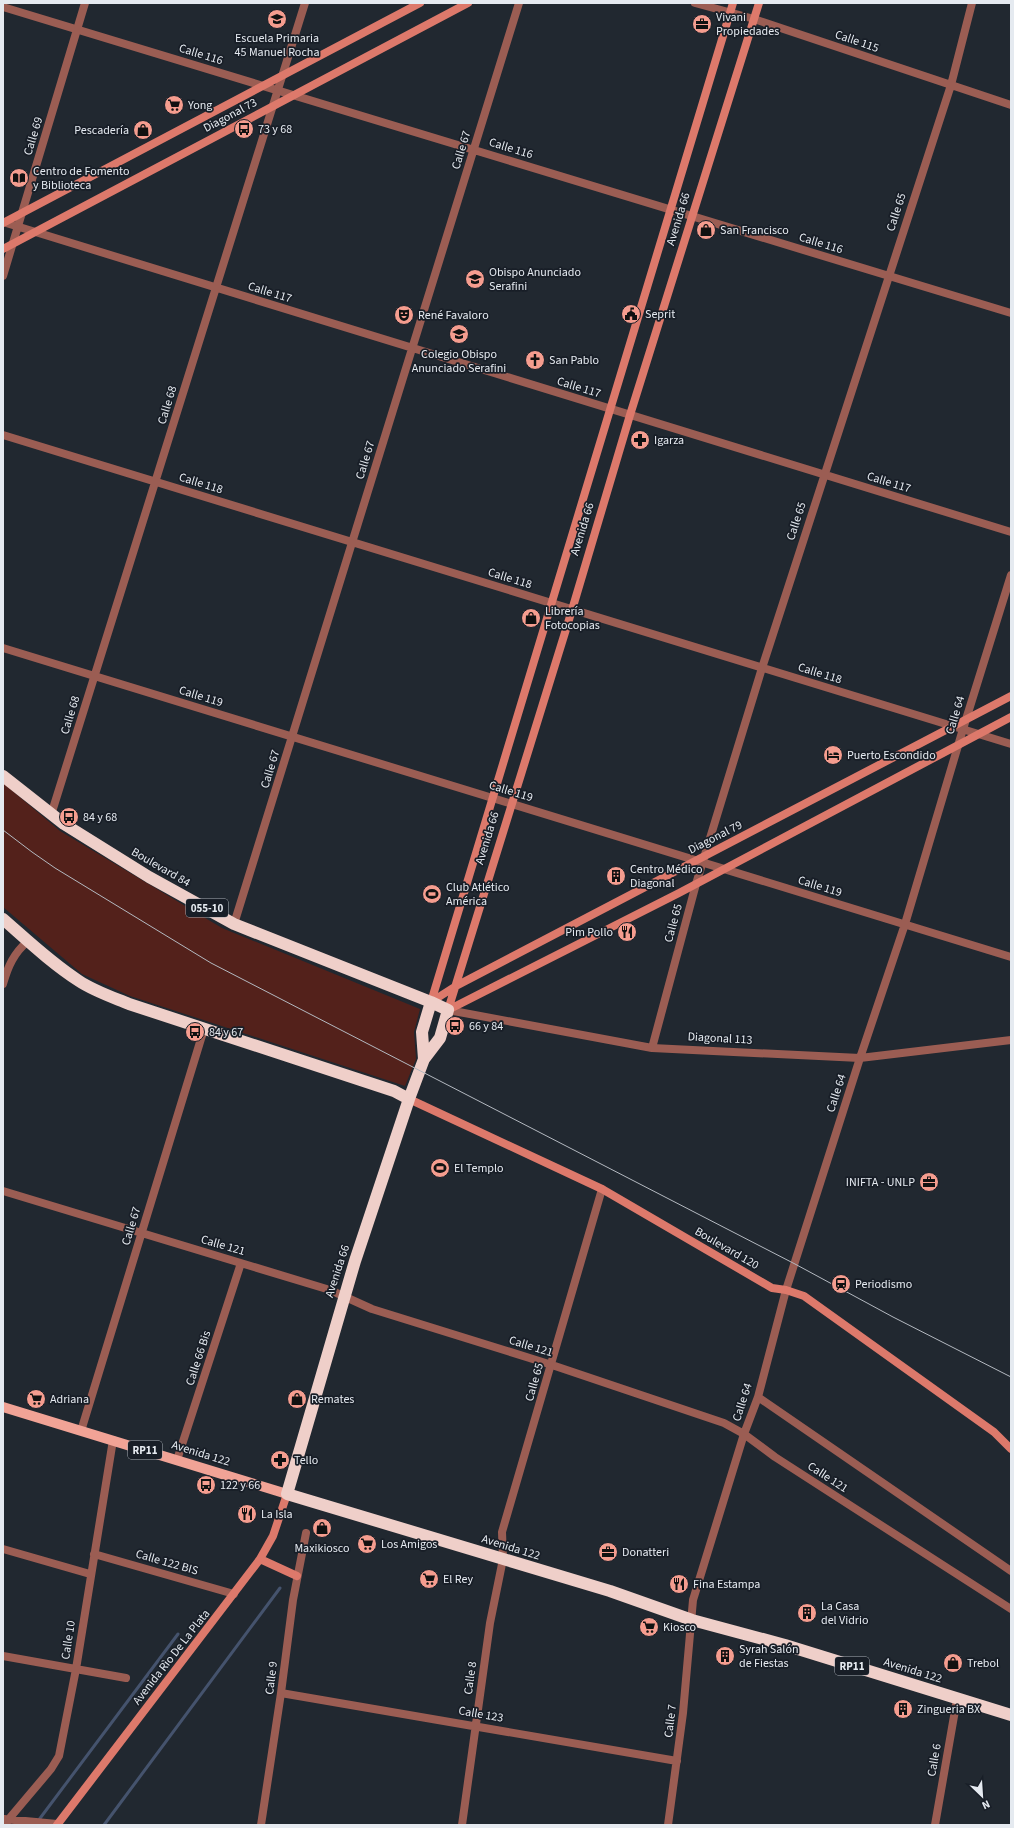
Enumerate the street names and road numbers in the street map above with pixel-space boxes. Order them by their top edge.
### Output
street label: Calle 115 [833,26,881,57]
street label: Calle 116 [177,40,225,69]
street label: Diagonal 73 [200,94,260,137]
street label: Calle 69 [20,115,47,157]
street label: Calle 67 [448,129,475,171]
street label: Calle 116 [487,134,535,163]
street label: Avenida 66 [662,191,695,248]
street label: Calle 65 [882,191,911,233]
street label: Calle 116 [797,229,845,258]
street label: Calle 117 [246,278,294,307]
street label: Calle 117 [555,373,603,402]
street label: Calle 68 [154,384,181,426]
street label: Calle 67 [352,439,379,481]
street label: Calle 117 [865,468,913,497]
street label: Calle 118 [177,469,225,498]
street label: Calle 65 [782,500,811,542]
street label: Avenida 66 [566,501,599,558]
street label: Calle 118 [486,564,534,593]
street label: Calle 118 [796,659,844,688]
street label: Calle 119 [177,682,225,711]
street label: Calle 68 [57,694,84,736]
street label: Calle 64 [942,694,969,736]
street label: Calle 67 [257,748,284,790]
street label: Calle 119 [487,777,535,806]
street label: Avenida 66 [471,810,504,867]
street label: Diagonal 79 [685,817,745,858]
street label: Boulevard 84 [128,844,193,891]
street label: Calle 119 [796,872,844,901]
road number: 055-10 [186,899,228,917]
street label: Calle 65 [660,902,687,944]
street label: Diagonal 113 [687,1028,753,1049]
street label: Calle 64 [822,1072,851,1114]
street label: Calle 67 [118,1205,145,1247]
street label: Boulevard 120 [692,1223,762,1274]
street label: Calle 121 [199,1231,247,1260]
street label: Avenida 66 [321,1243,354,1300]
street label: Calle 66 Bis [182,1329,215,1388]
street label: Calle 121 [507,1332,555,1361]
street label: Calle 65 [521,1361,548,1403]
street label: Calle 64 [728,1381,757,1423]
street label: Avenida 122 [169,1437,232,1470]
road number: RP11 [128,1441,162,1459]
street label: Calle 121 [804,1458,851,1497]
street label: Avenida 122 [479,1531,542,1564]
street label: Calle 122 BIS [134,1545,200,1580]
street label: Avenida Rìo De La Plata [129,1606,214,1709]
street label: Calle 10 [57,1619,80,1661]
street label: Avenida 122 [881,1654,944,1687]
road number: RP11 [835,1657,869,1675]
street label: Calle 9 [261,1660,282,1696]
street label: Calle 8 [460,1660,481,1696]
street label: Calle 123 [457,1702,505,1727]
street label: Calle 7 [660,1703,681,1739]
street label: Calle 6 [923,1742,946,1778]

